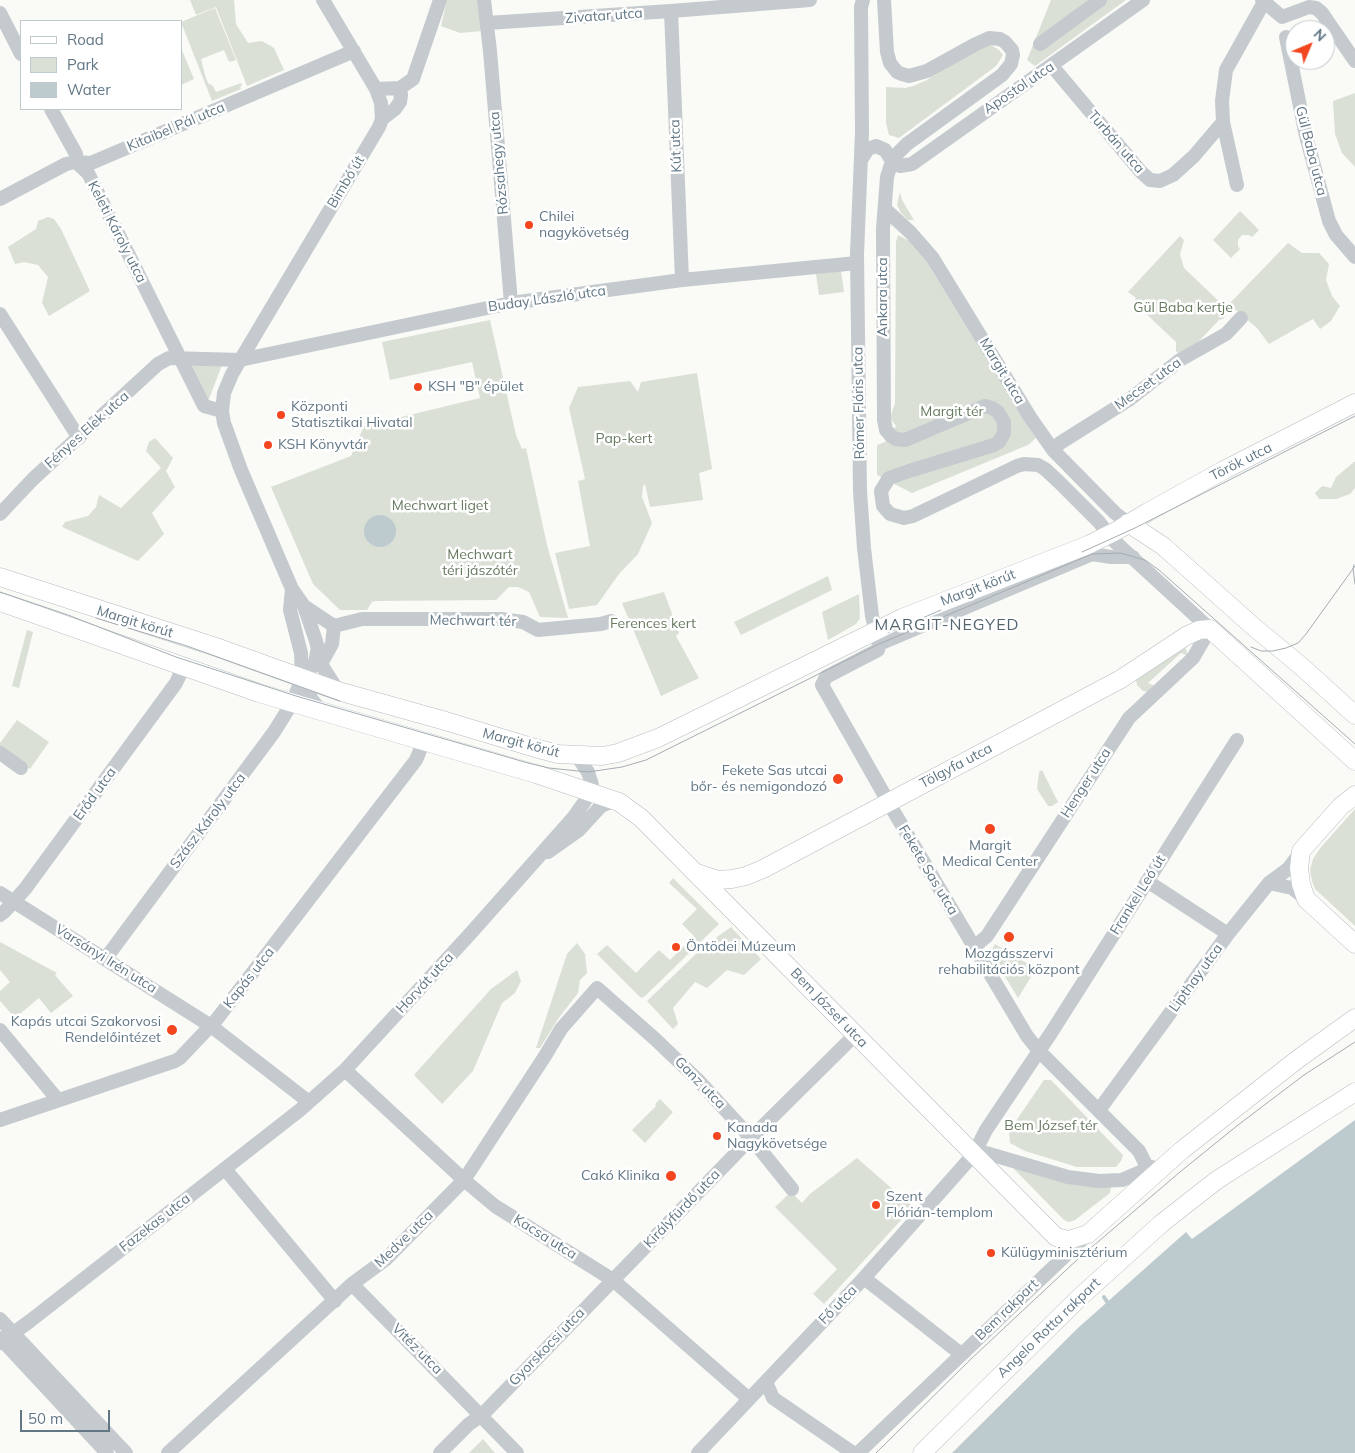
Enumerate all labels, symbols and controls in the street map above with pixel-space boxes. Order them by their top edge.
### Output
street label: Zivatar utca [565,5,643,27]
legend [20,20,182,110]
north arrow [1285,20,1335,70]
text: N [1310,25,1330,45]
text: Road [67,30,104,49]
text: Park [67,55,99,74]
street label: Apostol utca [980,58,1058,118]
text: Water [67,80,111,99]
street label: Kitaibel Pál utca [125,99,227,155]
street label: Gül Baba utca [1292,104,1330,198]
street label: Turbán utca [1084,107,1148,177]
street label: Rózsahegy utca [486,111,512,215]
street label: Kút utca [667,119,685,173]
street label: Bimbó út [324,153,368,211]
street label: Keleti Károly utca [84,178,150,286]
place label: Chilei nagykövetség [539,209,629,242]
marker: Chilei nagykövetség [523,219,535,231]
street label: Ankara utca [875,257,891,337]
street label: Buday László utca [487,282,607,316]
park label: Gül Baba kertje [1133,300,1233,316]
street label: Margit utca [976,335,1028,407]
street label: Rómer Flóris utca [850,347,868,459]
street label: Mecset utca [1112,354,1184,414]
place label: KSH "B" épület [428,379,524,395]
marker: KSH "B" épület [412,381,424,393]
street label: Fényes Elek utca [42,388,132,472]
place label: Központi Statisztikai Hivatal [291,399,413,432]
park label: Margit tér [920,404,984,420]
marker: Központi Statisztikai Hivatal [275,409,287,421]
park label: Pap-kert [596,431,652,447]
place label: KSH Könyvtár [278,437,368,453]
marker: KSH Könyvtár [262,439,274,451]
street label: Török utca [1207,439,1275,485]
park label: Mechwart liget [392,498,488,514]
park label: Mechwart téri jászótér [442,547,518,580]
street label: Margit körút [938,566,1018,610]
street label: Margit körút [95,602,175,642]
street label: Mechwart tér [430,612,516,630]
district label: MARGIT-NEGYED [873,615,1021,635]
park label: Ferences kert [610,616,696,632]
street label: Margit körút [481,725,561,761]
street label: Tölgyfa utca [917,740,995,792]
street label: Henger utca [1057,745,1115,821]
place label: Fekete Sas utcai bőr- és nemigondozó [690,763,827,796]
street label: Erőd utca [70,764,120,824]
street label: Szász Károly utca [167,770,249,872]
marker: Fekete Sas utcai bőr- és nemigondozó [831,772,845,786]
street label: Fekete Sas utca [895,822,961,918]
marker: Margit Medical Center [983,822,997,836]
place label: Margit Medical Center [942,838,1038,870]
street label: Frankel Leó út [1107,852,1169,938]
street label: Varsányi Irén utca [52,921,160,997]
marker: Mozgásszervi rehabilitációs központ [1002,930,1016,944]
place label: Öntödei Múzeum [686,939,796,955]
marker: Öntödei Múzeum [670,941,682,953]
street label: Lipthay utca [1166,941,1226,1015]
street label: Kapás utca [220,944,278,1012]
place label: Mozgásszervi rehabilitációs központ [938,946,1080,979]
street label: Horvát utca [393,949,457,1017]
street label: Bem József utca [787,965,871,1051]
place label: Kapás utcai Szakorvosi Rendelőintézet [11,1014,161,1046]
marker: Kapás utcai Szakorvosi Rendelőintézet [165,1023,179,1037]
street label: Ganz utca [671,1053,729,1113]
park label: Bem József tér [1004,1118,1098,1134]
place label: Kanada Nagykövetsége [727,1120,827,1152]
marker: Kanada Nagykövetsége [711,1130,723,1142]
street label: Királyfürdő utca [640,1166,724,1252]
place label: Cakó Klinika [581,1168,660,1184]
marker: Cakó Klinika [664,1169,678,1183]
place label: Szent Flórián-templom [886,1189,993,1222]
street label: Fazekas utca [116,1190,194,1256]
marker: Szent Flórián-templom [870,1199,882,1211]
street label: Medve utca [371,1207,437,1271]
street label: Kacsa utca [510,1211,580,1263]
place label: Külügyminisztérium [1001,1245,1128,1261]
marker: Külügyminisztérium [985,1247,997,1259]
street label: Angelo Rotta rakpart [994,1275,1104,1381]
street label: Bem rakpart [972,1276,1042,1344]
street label: Fő utca [815,1282,861,1328]
street label: Gyorskocsi utca [506,1305,588,1389]
street label: Vitéz utca [388,1320,446,1378]
scale bar [22,1400,112,1432]
text: 50 m [28,1409,63,1428]

